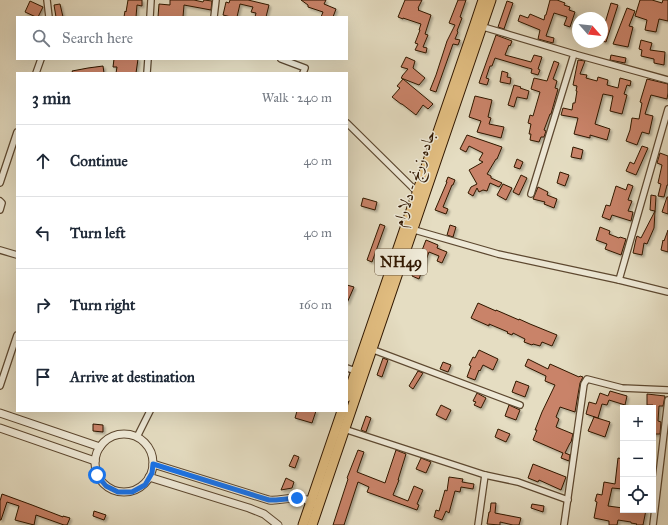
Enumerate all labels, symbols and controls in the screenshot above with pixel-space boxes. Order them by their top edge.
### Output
north arrow [572,12,608,48]
search box [16,16,348,60]
icon: search [30,27,52,49]
text: Search here [62,29,133,47]
text: 3 min [32,88,71,109]
text: Walk · 240 m [262,90,332,106]
street label: جاده زرنج - دلارام [389,127,444,230]
icon: ahead [32,150,54,172]
text: Continue [70,152,128,170]
text: 40 m [303,153,332,169]
icon: left [32,222,54,244]
text: Turn left [70,224,126,242]
text: 40 m [303,225,332,241]
road number: NH49 [375,249,427,275]
icon: right [32,294,54,316]
text: Turn right [70,296,135,314]
text: 160 m [299,297,332,313]
icon: arrive [32,366,54,388]
text: Arrive at destination [70,368,195,386]
map controls [620,405,656,513]
button: + [620,405,656,441]
button: − [620,441,656,477]
route start [88,466,106,484]
button: locate [620,477,656,513]
route end [288,489,306,507]

